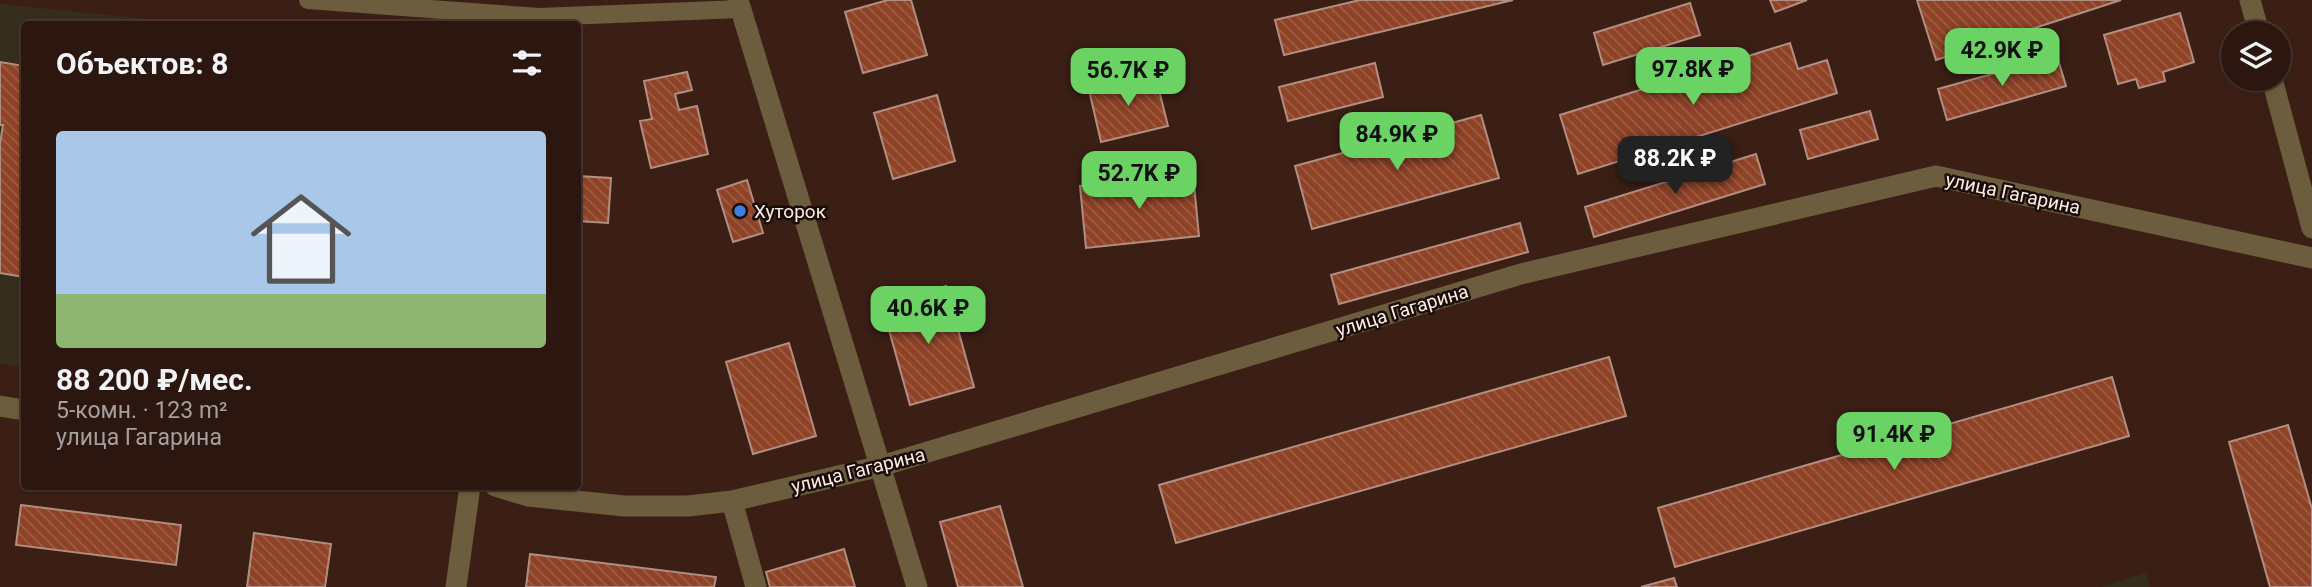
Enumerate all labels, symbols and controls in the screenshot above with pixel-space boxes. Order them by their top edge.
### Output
map controls [2221,21,2291,91]
button: layers [2221,21,2291,91]
pin: 42.9K ₽ [1937,28,2067,88]
text: 42.9K ₽ [1961,37,2043,64]
icon: filters [508,44,546,82]
text: Объектов: 8 [56,46,228,81]
pin: 56.7K ₽ [1063,48,1193,108]
pin: 97.8K ₽ [1628,48,1758,107]
text: 97.8K ₽ [1652,56,1734,83]
text: 56.7K ₽ [1087,57,1169,84]
pin: 84.9K ₽ [1332,113,1462,172]
text: 84.9K ₽ [1356,121,1438,148]
pin: 88.2K ₽ [1610,136,1740,196]
text: 88.2K ₽ [1634,145,1716,172]
pin: 52.7K ₽ [1074,152,1204,211]
text: 52.7K ₽ [1098,160,1180,187]
street label: улица Гагарина [1943,168,2082,219]
icon: home [238,176,364,302]
place label: Хуторок [754,200,827,223]
marker: Хуторок [732,203,748,219]
street label: улица Гагарина [1333,279,1471,342]
pin: 40.6K ₽ [863,286,993,346]
text: 40.6K ₽ [887,295,969,322]
text: 88 200 ₽/мес. [56,362,253,397]
text: 5-комн. · 123 m² [56,397,228,424]
pin: 91.4K ₽ [1829,412,1959,472]
text: 91.4K ₽ [1853,421,1935,448]
text: улица Гагарина [56,424,222,451]
street label: улица Гагарина [789,443,927,498]

